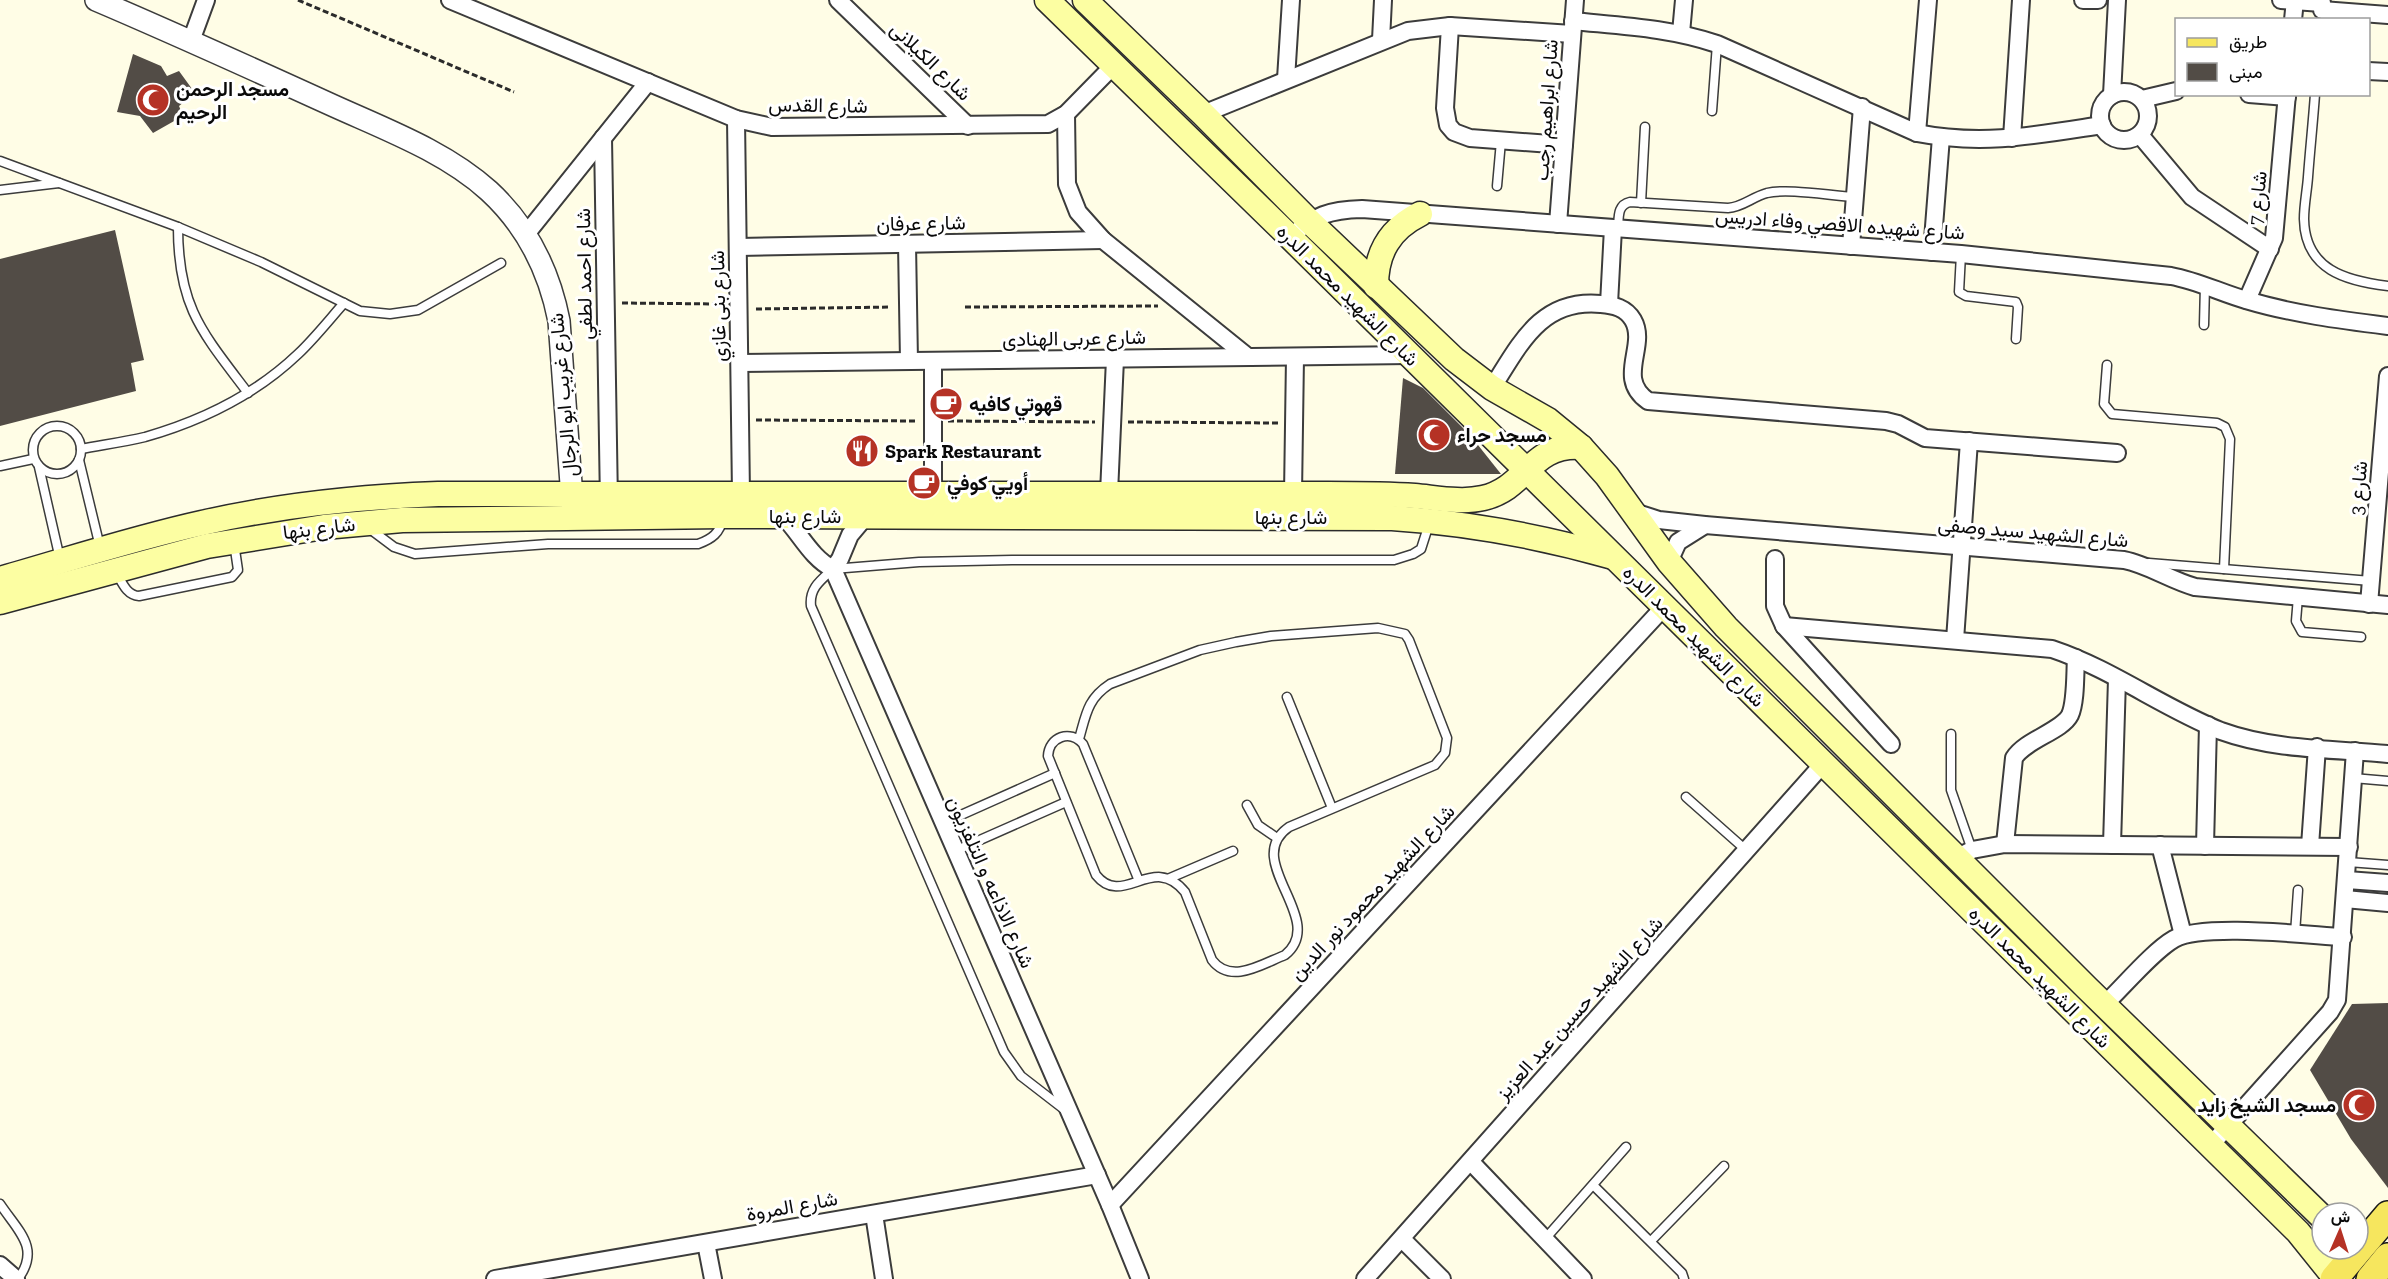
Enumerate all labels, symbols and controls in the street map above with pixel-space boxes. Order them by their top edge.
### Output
street label: شارع الكيلانى [884,16,977,107]
legend [2175,18,2370,96]
text: طريق [2229,31,2267,53]
street label: شارع ابراهيم رجب [1529,38,1565,182]
text: مبنى [2229,61,2263,83]
place label: مسجد الرحمن الرحيم [176,77,289,125]
mosque icon: مسجد الرحمن الرحيم [135,82,171,118]
street label: شارع القدس [768,92,868,120]
street label: شارع 7 [2242,170,2274,226]
street label: شارع شهيده الاقصي وفاء ادريس [1714,203,1966,250]
street label: شارع احمد لطفي [571,208,602,340]
street label: شارع عرفان [876,210,966,238]
street label: شارع الشهيد محمد الدره [1271,219,1424,372]
street label: شارع بنى غازي [705,250,736,362]
street label: شارع غريب ابو الرجال [544,312,584,478]
street label: شارع عربى الهنادى [1002,325,1146,353]
cafe icon: قهوتي كافيه [928,386,964,422]
place label: قهوتي كافيه [969,392,1062,421]
mosque icon: مسجد حراء [1416,417,1452,453]
place label: مسجد حراء [1457,423,1547,448]
restaurant icon: Spark Restaurant [844,433,880,469]
place label: Spark Restaurant [885,439,1042,463]
street label: شارع 3 [2344,460,2374,516]
cafe icon: أويي كوفي [906,465,942,501]
place label: أويي كوفي [947,471,1028,500]
street label: شارع بنها [769,504,841,530]
street label: شارع بنها [1255,505,1327,531]
street label: شارع بنها [282,512,357,546]
street label: شارع الشهيد سيد وصفى [1937,512,2129,554]
street label: شارع الشهيد محمد الدره [1617,560,1770,713]
street label: شارع الاذاعه و التلفزيون [940,792,1040,972]
street label: شارع الشهيد محمود نور الدين [1284,799,1461,986]
street label: شارع الشهيد محمد الدره [1963,901,2116,1054]
street label: شارع الشهيد حسين عبد العزيز [1490,911,1669,1107]
mosque icon: مسجد الشيخ زايد [2341,1087,2377,1123]
place label: مسجد الشيخ زايد [2198,1093,2336,1119]
street label: شارع المروة [744,1186,840,1228]
north arrow [2310,1201,2370,1261]
text: ش [2331,1207,2351,1227]

